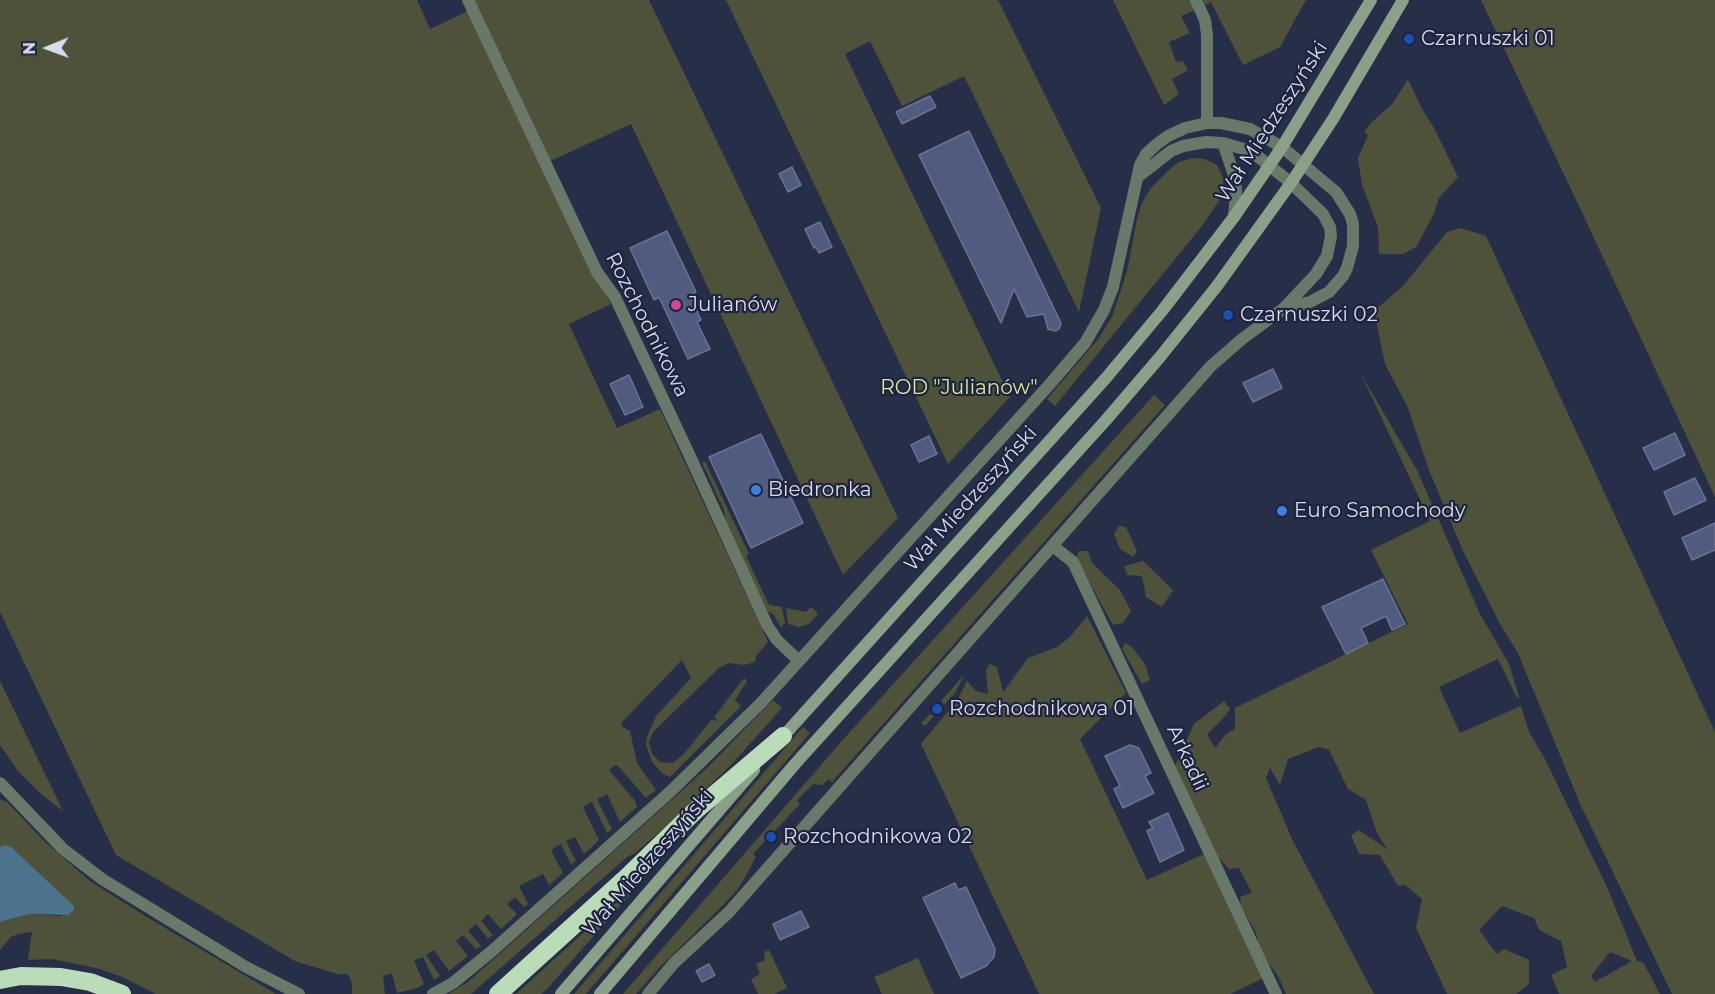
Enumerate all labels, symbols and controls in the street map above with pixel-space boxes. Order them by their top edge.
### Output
north arrow [18,18,78,78]
place label: Czarnuszki 01 [1421,27,1555,51]
marker: Czarnuszki 01 [1402,32,1416,46]
street label: Wał Miedzeszyński [1211,37,1333,207]
text: N [20,42,39,55]
street label: Rozchodnikowa [600,249,694,401]
place label: Julianów [688,293,777,317]
marker: Julianów [669,298,683,312]
place label: Czarnuszki 02 [1240,303,1378,327]
marker: Czarnuszki 02 [1221,308,1235,322]
park label: ROD "Julianów" [880,376,1038,400]
street label: Wał Miedzeszyński [899,421,1043,577]
place label: Biedronka [768,478,871,502]
marker: Biedronka [749,483,763,497]
place label: Euro Samochody [1294,499,1466,523]
marker: Euro Samochody [1275,504,1289,518]
place label: Rozchodnikowa 01 [949,697,1134,721]
marker: Rozchodnikowa 01 [930,702,944,716]
street label: Arkadii [1161,721,1213,795]
street label: Wał Miedzeszyński [578,785,718,941]
place label: Rozchodnikowa 02 [783,825,972,849]
marker: Rozchodnikowa 02 [764,830,778,844]

